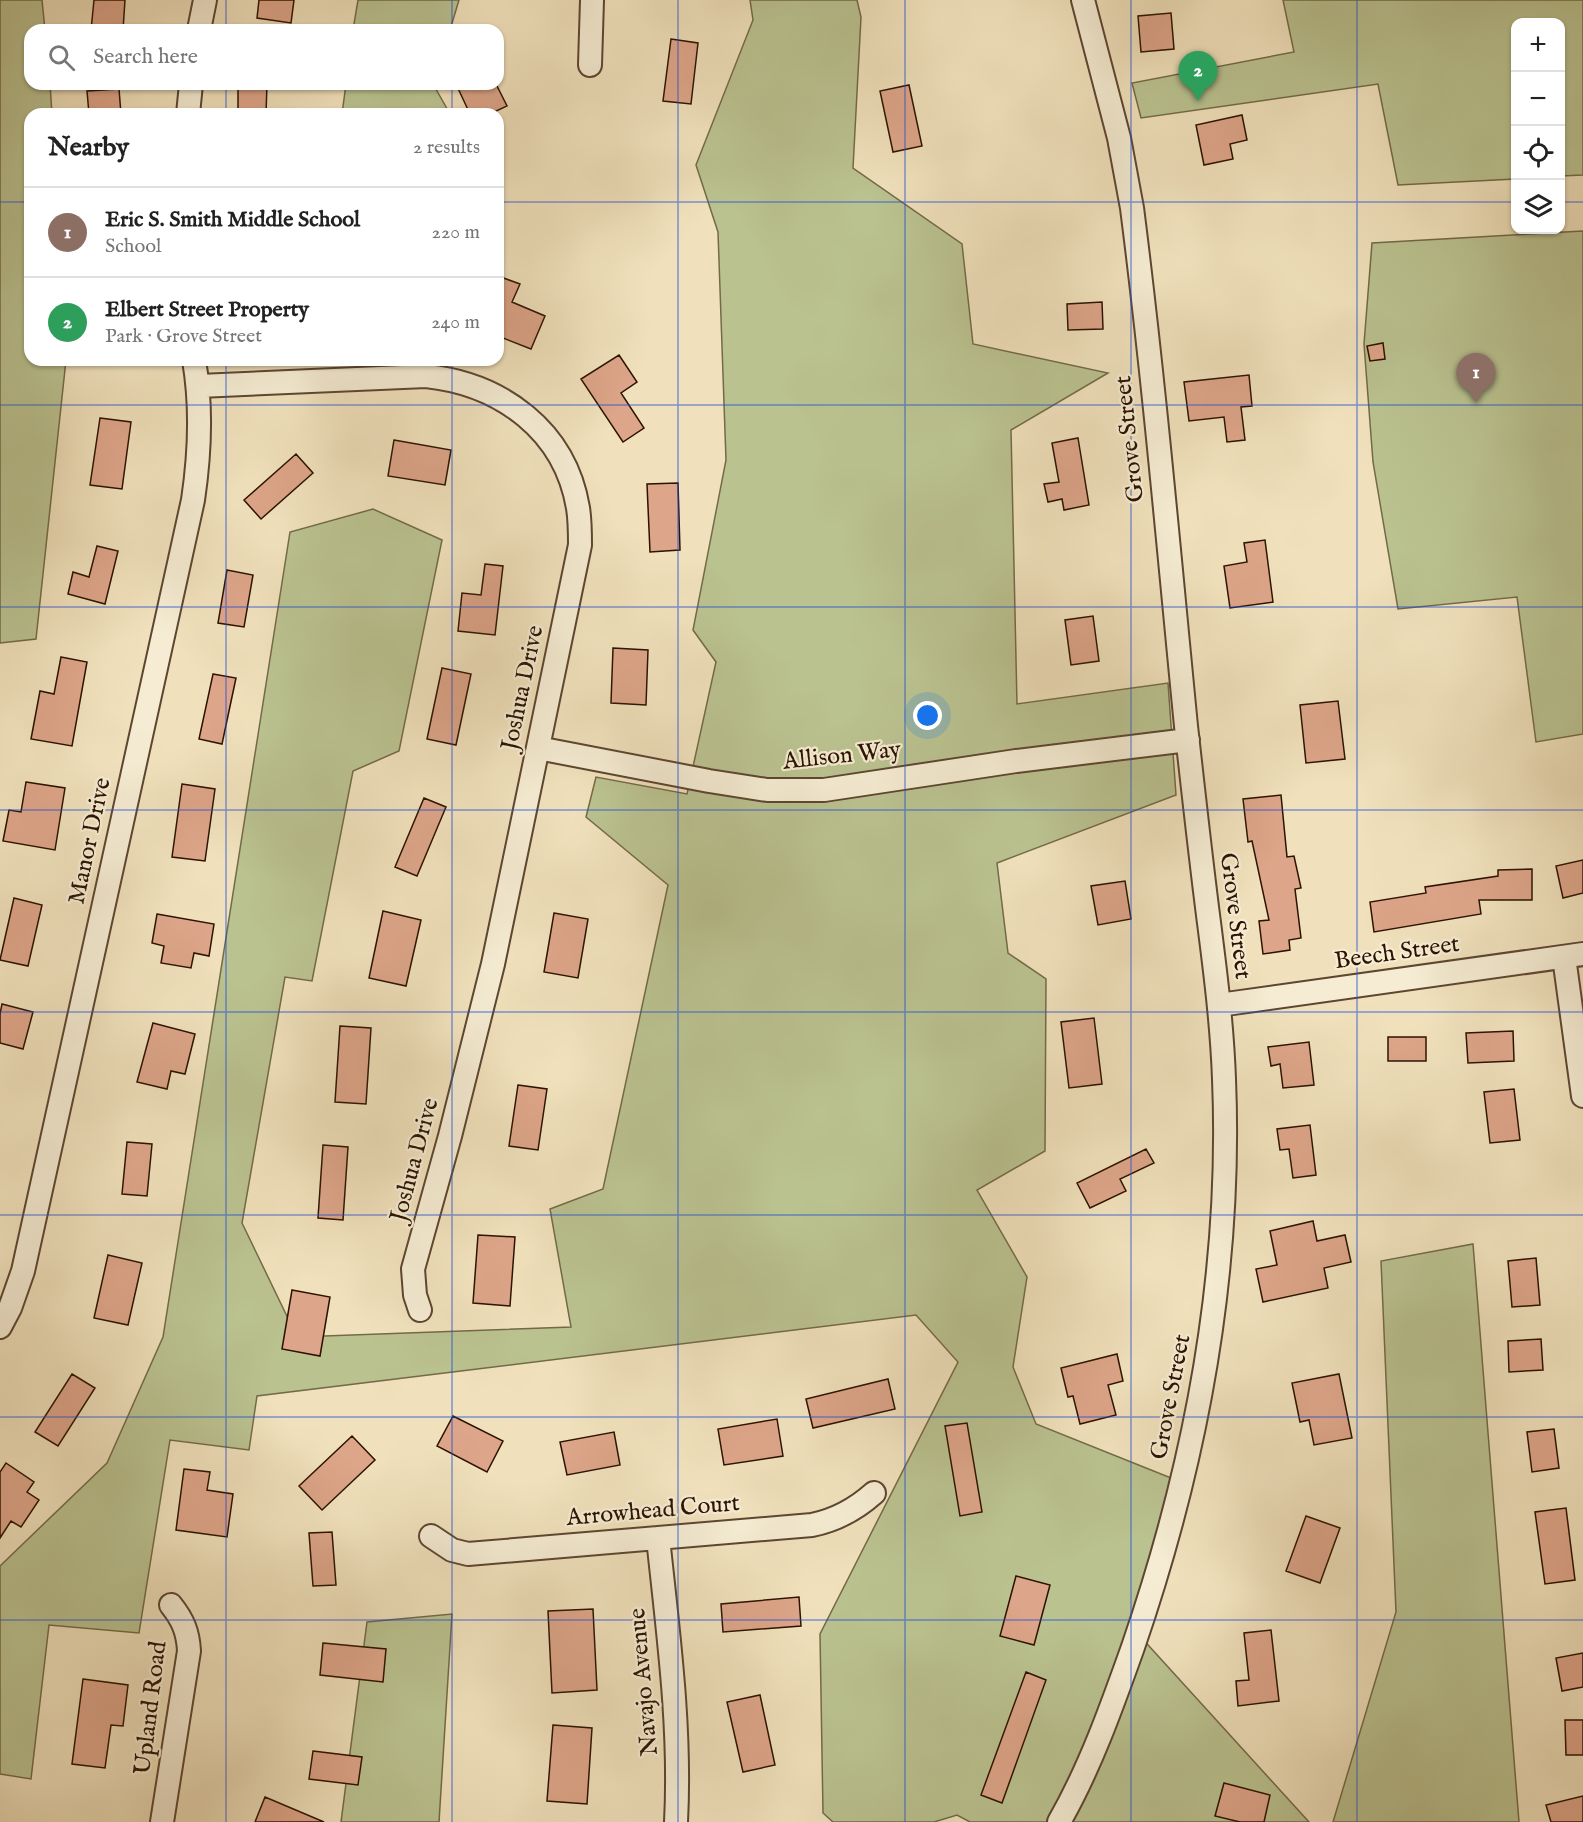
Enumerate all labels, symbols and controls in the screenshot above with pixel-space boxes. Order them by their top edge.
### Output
map controls [1511,18,1565,234]
button: + [1511,18,1565,72]
search box [24,24,504,90]
icon: search [45,41,78,74]
text: Search here [93,43,198,71]
pin: 2 [1178,51,1218,101]
button: − [1511,72,1565,126]
button: locate [1511,126,1565,180]
text: Nearby [48,131,129,164]
text: 2 results [413,135,480,160]
button: layers [1511,180,1565,234]
text: Eric S. Smith Middle School [105,206,360,234]
text: 1 [64,220,71,245]
text: 220 m [432,220,480,245]
text: School [105,234,161,259]
text: Elbert Street Property [105,296,309,324]
text: 2 [63,310,72,335]
text: 240 m [431,310,480,335]
text: Park · Grove Street [105,324,262,349]
pin: 1 [1456,354,1496,403]
street label: Grove Street [1108,374,1152,504]
street label: Joshua Drive [494,623,551,756]
your location [913,701,942,730]
street label: Allison Way [780,734,903,778]
street label: Manor Drive [61,775,119,907]
street label: Grove Street [1212,851,1258,981]
street label: Beech Street [1333,929,1461,977]
street label: Joshua Drive [383,1095,446,1228]
street label: Grove Street [1144,1332,1198,1462]
street label: Arrowhead Court [564,1488,741,1534]
street label: Navajo Avenue [622,1607,666,1757]
street label: Upland Road [127,1639,175,1777]

